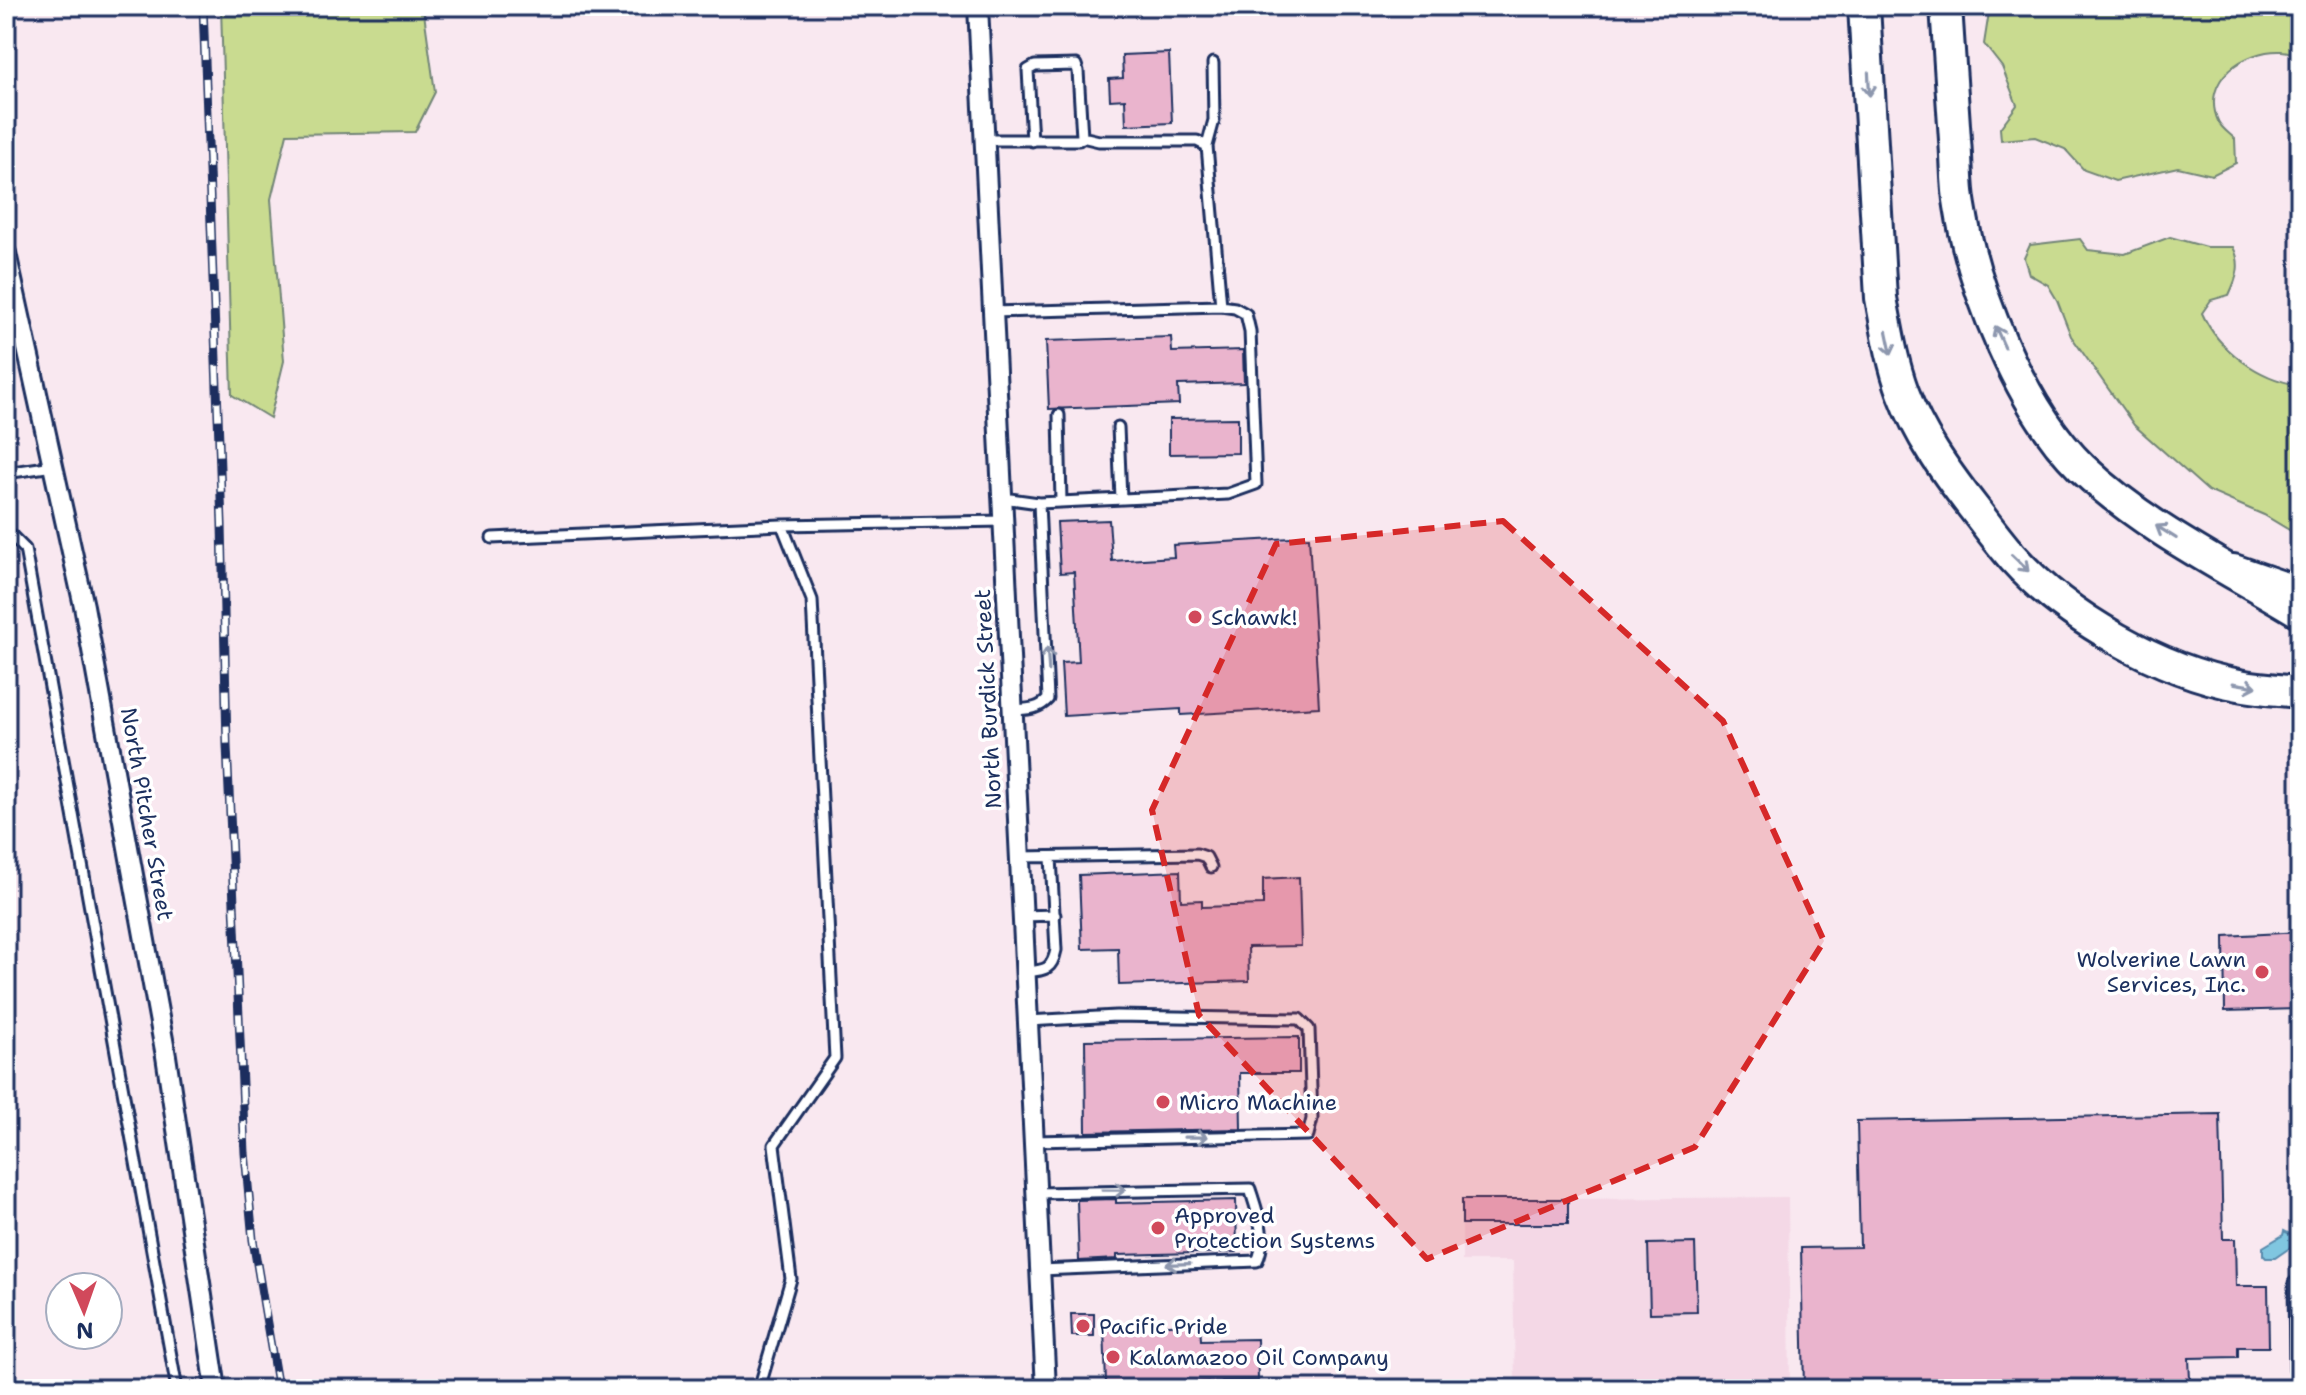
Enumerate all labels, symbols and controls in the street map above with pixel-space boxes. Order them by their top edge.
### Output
one-way arrow [1861,70,1876,97]
one-way arrow [1992,326,2007,350]
one-way arrow [1882,329,1897,355]
one-way arrow [2155,523,2178,539]
one-way arrow [2010,554,2030,573]
street label: North Burdick Street [968,588,1008,810]
place label: Schawk! [1211,603,1297,632]
marker: Schawk! [1186,608,1204,626]
one-way arrow [1040,647,1055,673]
one-way arrow [2232,679,2257,694]
street label: North Pitcher Street [114,705,180,923]
place label: Wolverine Lawn Services, Inc. [2076,945,2246,999]
marker: Wolverine Lawn Services, Inc. [2253,963,2271,981]
place label: Micro Machine [1179,1088,1337,1117]
marker: Micro Machine [1154,1093,1172,1111]
one-way arrow [1182,1129,1209,1145]
one-way arrow [1100,1182,1127,1197]
place label: Approved Protection Systems [1174,1201,1375,1255]
marker: Approved Protection Systems [1149,1219,1167,1237]
one-way arrow [1165,1257,1192,1272]
north arrow [44,1271,124,1351]
place label: Pacific Pride [1099,1312,1228,1341]
text: N [75,1316,94,1345]
marker: Pacific Pride [1074,1317,1092,1335]
place label: Kalamazoo Oil Company [1129,1343,1389,1372]
marker: Kalamazoo Oil Company [1104,1348,1122,1366]

